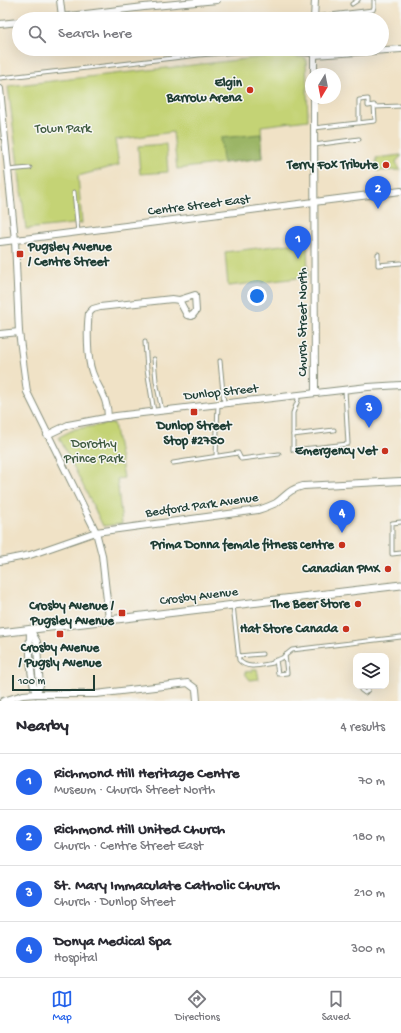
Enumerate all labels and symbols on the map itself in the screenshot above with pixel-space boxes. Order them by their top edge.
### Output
north arrow [305,68,341,104]
place label: Elgin Barrow Arena [166,76,243,106]
marker: Elgin Barrow Arena [245,85,255,95]
park label: Town Park [34,122,92,137]
place label: Terry Fox Tribute [286,158,379,173]
marker: Terry Fox Tribute [381,160,391,170]
pin: 2 [365,176,391,209]
street label: Centre Street East [147,192,253,220]
pin: 1 [285,226,311,259]
place label: Pugsley Avenue / Centre Street [27,240,113,270]
marker: Pugsley Avenue / Centre Street [15,249,25,259]
street label: Church Street North [296,267,311,377]
your location [247,286,267,306]
street label: Dunlop Street [182,381,261,404]
pin: 3 [356,395,382,428]
marker: Dunlop Street Stop #2750 [189,407,199,417]
place label: Dunlop Street Stop #2750 [156,419,233,450]
park label: Dorothy Prince Park [63,437,125,467]
place label: Emergency Vet [295,444,379,459]
marker: Emergency Vet [380,446,390,456]
street label: Bedford Park Avenue [144,491,260,521]
pin: 4 [329,500,355,533]
place label: Prima Donna female fitness centre [150,537,335,553]
marker: Prima Donna female fitness centre [337,540,347,550]
place label: Canadian PMX [301,562,381,577]
marker: Canadian PMX [383,564,393,574]
street label: Crosby Avenue [159,585,239,609]
place label: The Beer Store [270,597,351,612]
place label: Crosby Avenue / Pugsley Avenue [28,599,115,629]
marker: The Beer Store [353,599,363,609]
marker: Crosby Avenue / Pugsley Avenue [117,608,127,618]
place label: Hat Store Canada [240,622,339,637]
marker: Hat Store Canada [341,624,351,634]
marker: Crosby Avenue / Pugsly Avenue [55,629,65,639]
place label: Crosby Avenue / Pugsly Avenue [17,641,103,671]
scale bar [12,673,95,692]

